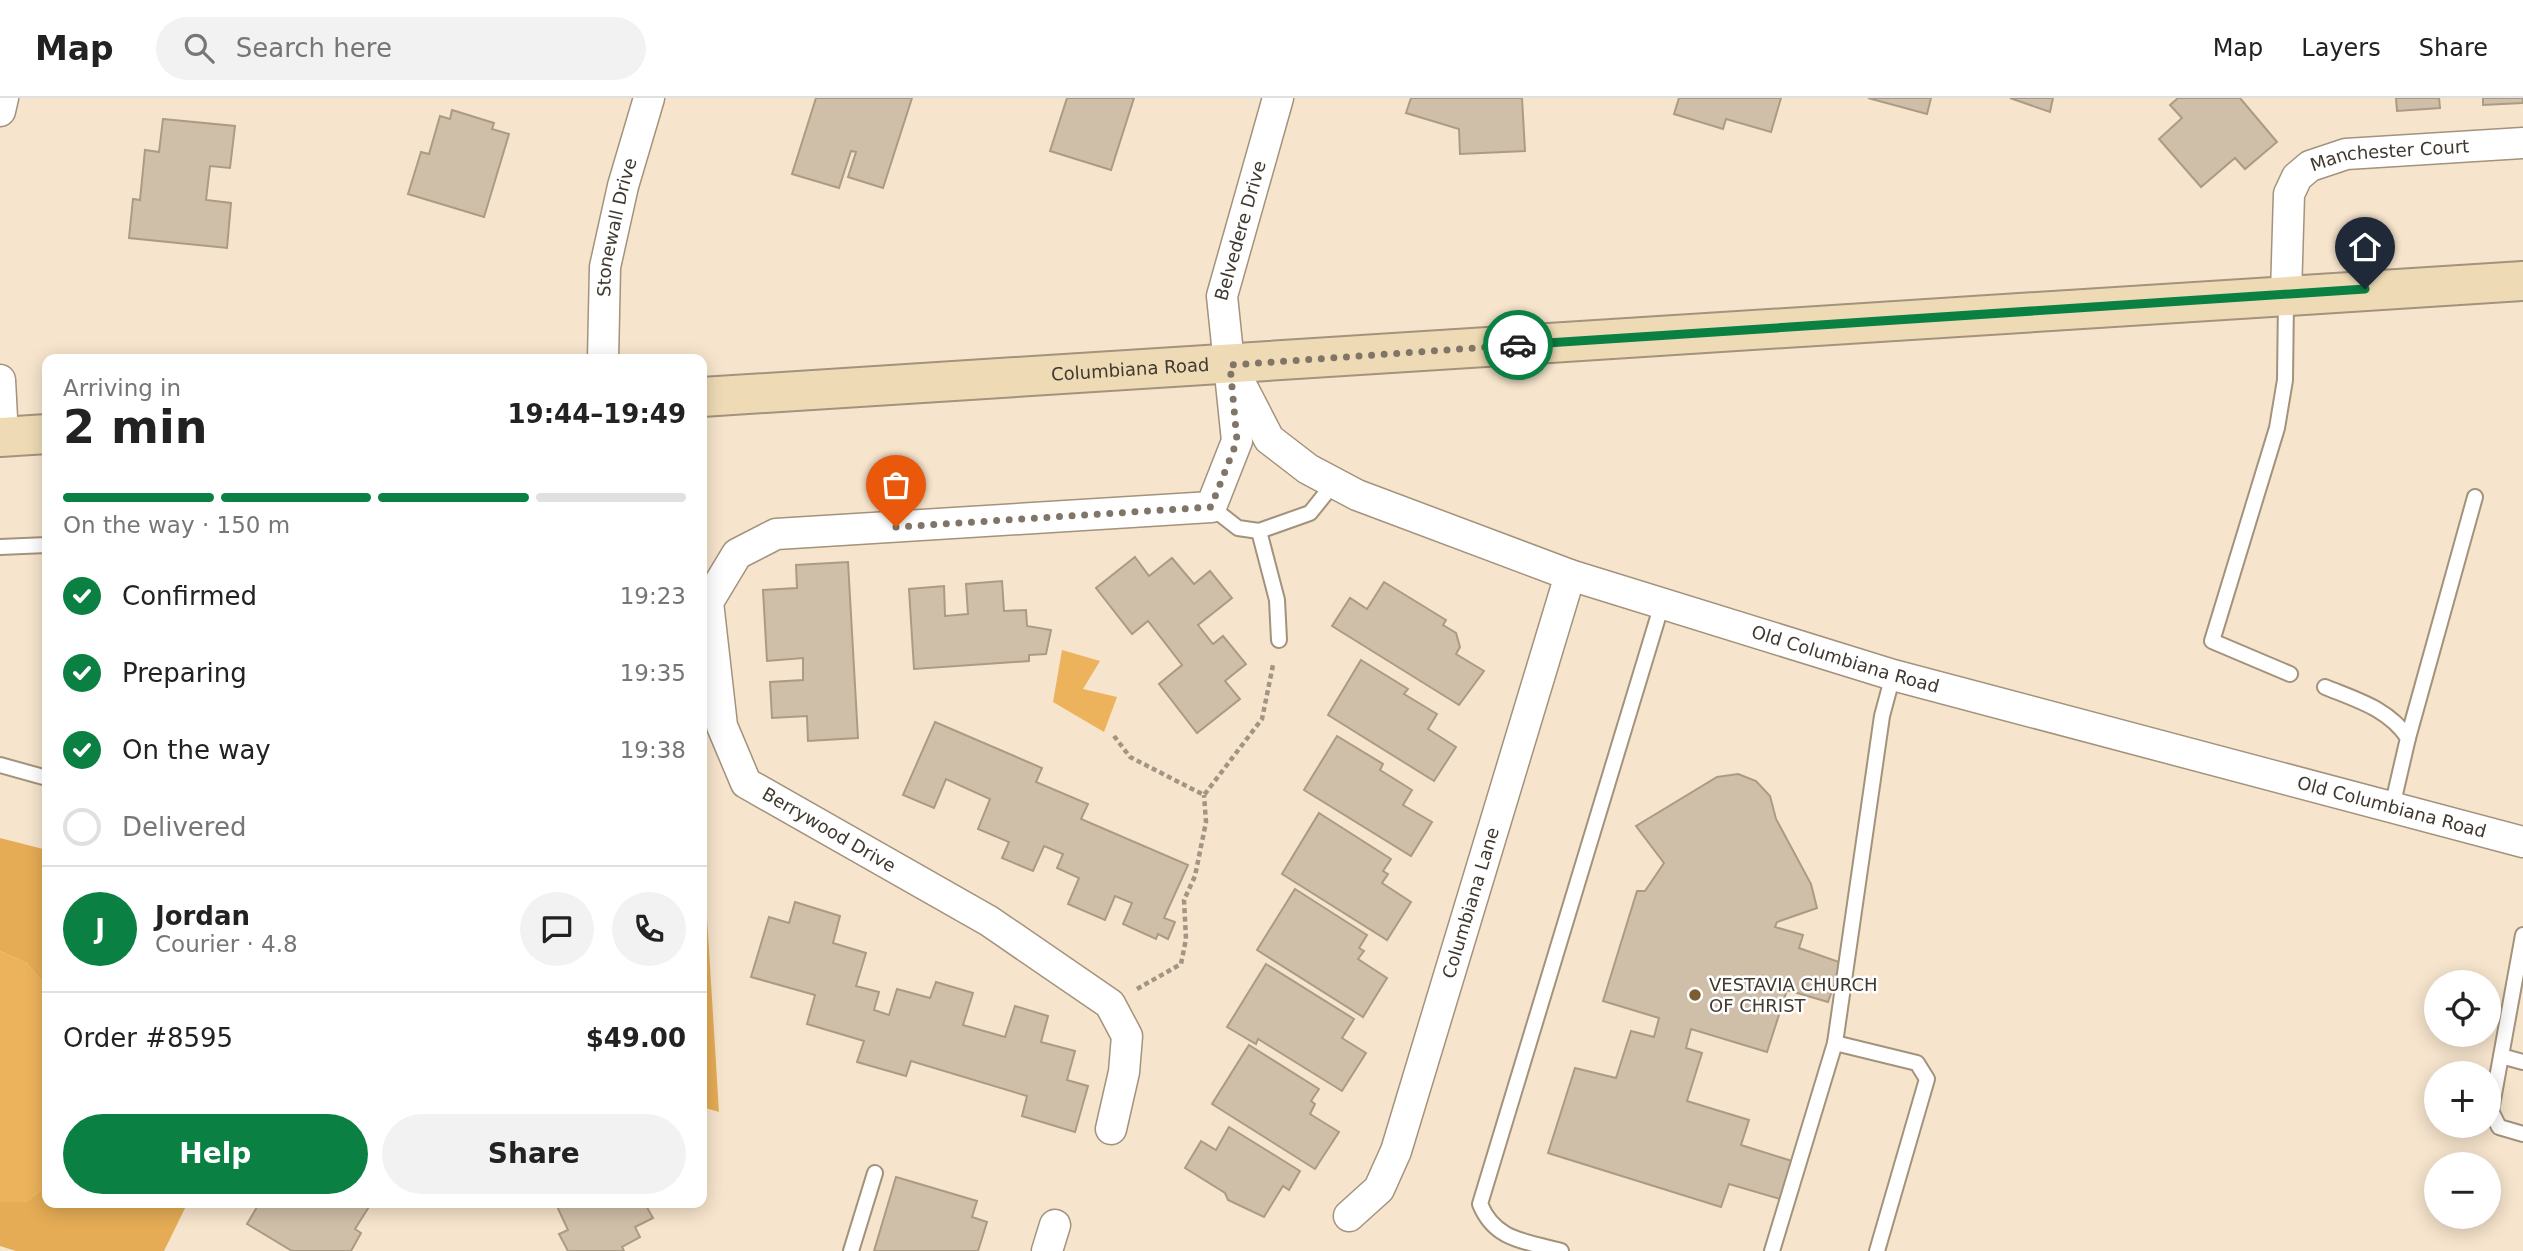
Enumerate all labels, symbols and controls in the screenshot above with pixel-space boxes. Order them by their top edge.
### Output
search box [156,17,646,80]
text: Map [35,29,114,68]
icon: search [180,29,218,67]
text: Search here [236,33,392,63]
text: Map [2213,34,2263,62]
text: Layers [2301,34,2381,62]
text: Share [2419,34,2488,62]
street label: Manchester Court [2307,135,2470,175]
street label: Stonewall Drive [593,155,641,297]
street label: Belvedere Drive [1210,158,1270,303]
pin [2335,217,2395,289]
icon: home [2346,228,2384,266]
courier [1483,310,1553,380]
icon: car [1499,326,1537,364]
street label: Columbiana Road [1050,354,1210,385]
text: Arriving in [63,375,181,401]
text: 19:44–19:49 [507,399,686,429]
text: 2 min [63,400,207,454]
pin [866,455,926,527]
icon: bag [877,466,915,504]
text: On the way · 150 m [63,512,290,538]
icon: check [63,577,101,615]
text: Confirmed [122,581,257,611]
text: 19:23 [620,583,686,609]
street label: Old Columbiana Road [1749,621,1942,697]
icon: check [63,654,101,692]
text: Preparing [122,658,247,688]
text: 19:35 [620,660,686,686]
icon: check [63,731,101,769]
text: On the way [122,735,271,765]
text: 19:38 [620,737,686,763]
street label: Old Columbiana Road [2295,772,2489,842]
street label: Berrywood Drive [759,783,900,876]
text: Delivered [122,812,246,842]
street label: Columbiana Lane [1438,825,1503,981]
button: chat [520,892,594,966]
button: phone [612,892,686,966]
text: Jordan [155,901,250,931]
text: J [95,914,105,944]
text: Courier · 4.8 [155,931,298,957]
map controls [2424,970,2501,1229]
button: locate [2424,970,2501,1047]
place label: VESTAVIA CHURCH OF CHRIST [1709,974,1878,1016]
marker: VESTAVIA CHURCH OF CHRIST [1687,987,1703,1003]
text: Order #8595 [63,1023,233,1053]
text: $49.00 [586,1023,686,1053]
button: + [2424,1061,2501,1138]
button: Help [63,1114,368,1194]
button: Share [382,1114,686,1194]
button: − [2424,1152,2501,1229]

